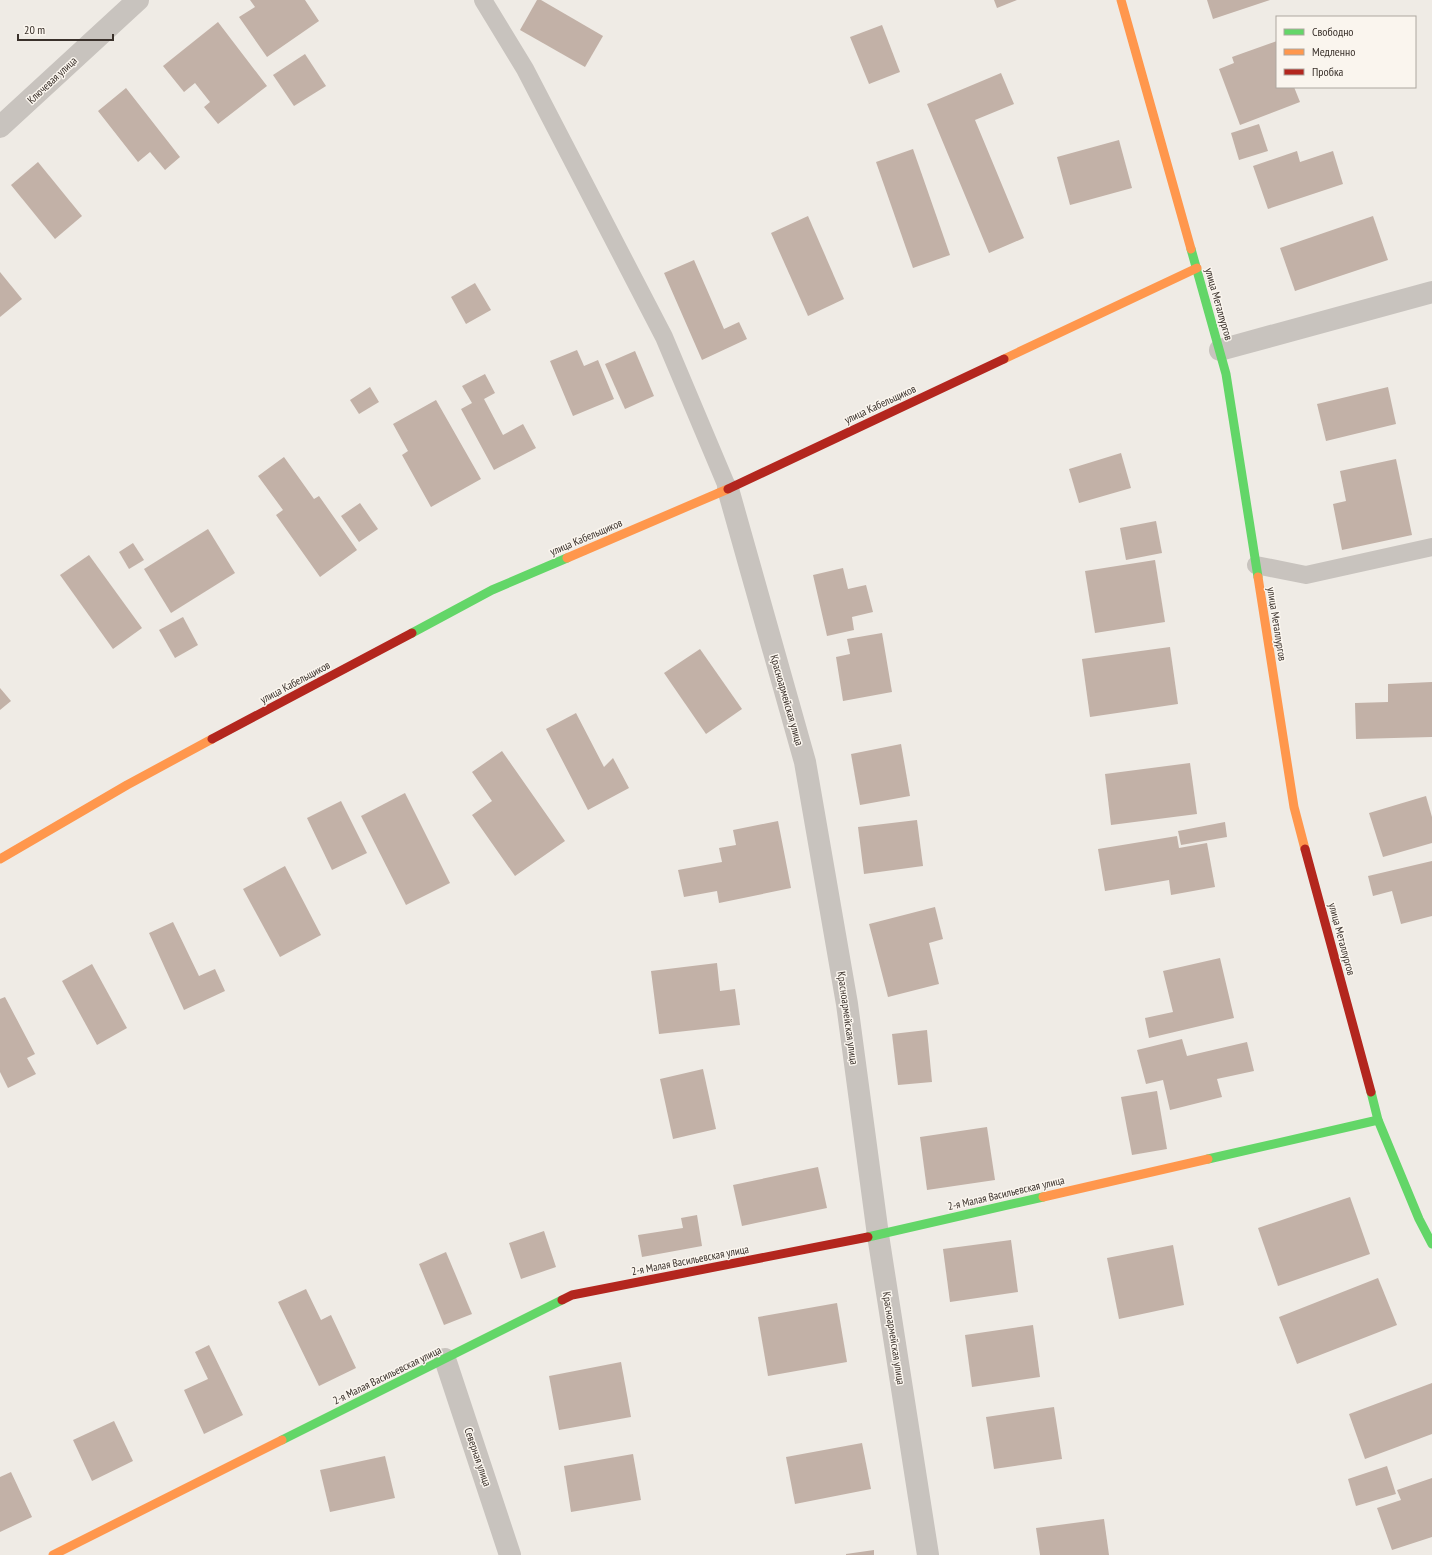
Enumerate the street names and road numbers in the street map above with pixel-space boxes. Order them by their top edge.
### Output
street label: Ключевая улица [24,53,80,107]
street label: улица Металлургов [1202,266,1236,342]
street label: улица Кабельщиков [842,381,919,427]
street label: улица Кабельщиков [548,515,625,559]
street label: улица Металлургов [1264,586,1290,662]
street label: Красноармейская улица [767,653,807,747]
street label: улица Кабельщиков [258,657,333,706]
street label: улица Металлургов [1326,901,1359,977]
street label: Красноармейская улица [835,970,861,1066]
street label: 2-я Малая Васильевская улица [946,1173,1066,1213]
street label: 2-я Малая Васильевская улица [630,1242,750,1278]
street label: Красноармейская улица [880,1290,908,1386]
street label: 2-я Малая Васильевская улица [330,1343,444,1407]
street label: Северная улица [461,1426,495,1488]

